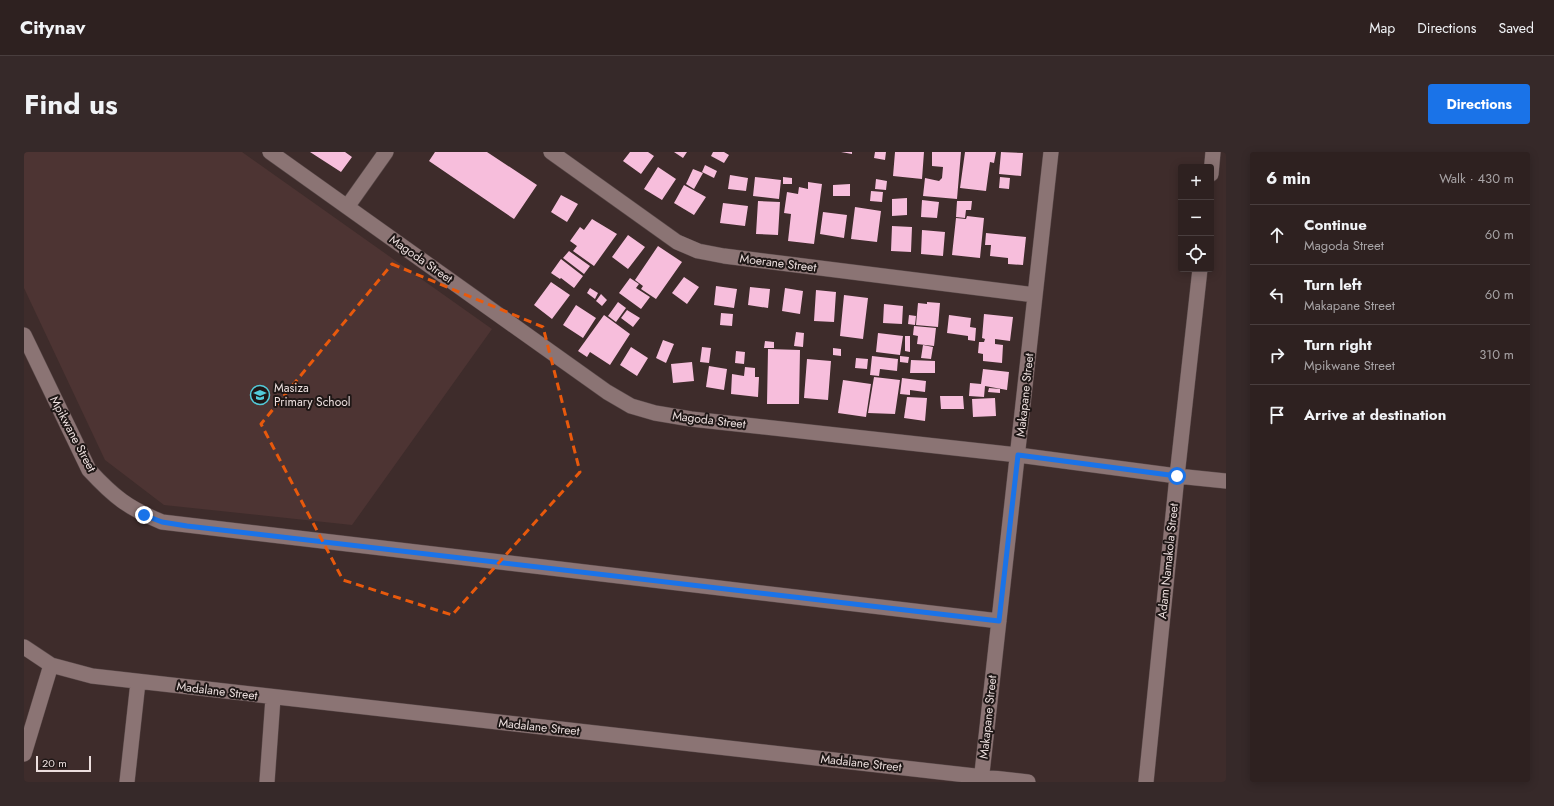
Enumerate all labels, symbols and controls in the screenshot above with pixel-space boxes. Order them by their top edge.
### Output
text: Citynav [20,14,86,41]
text: Map [1369,18,1395,38]
text: Directions [1417,18,1477,38]
text: Saved [1499,18,1534,38]
text: Find us [24,84,118,125]
button: Directions [1428,84,1530,124]
map controls [1178,164,1214,272]
button: + [1178,164,1214,200]
text: 6 min [1266,166,1311,190]
text: Walk · 430 m [1439,169,1514,188]
button: − [1178,200,1214,236]
text: Continue [1304,214,1367,236]
icon: ahead [1266,224,1288,246]
text: 60 m [1485,225,1514,244]
street label: Magoda Street [386,230,456,288]
button: locate [1178,236,1214,272]
text: Magoda Street [1304,236,1384,255]
street label: Moerane Street [739,249,817,277]
text: Turn left [1304,274,1362,296]
icon: left [1266,284,1288,306]
text: 60 m [1485,285,1514,304]
text: Makapane Street [1304,296,1395,315]
text: Turn right [1304,334,1372,356]
icon: right [1266,344,1288,366]
text: 310 m [1479,345,1514,364]
street label: Makapane Street [1012,352,1038,438]
text: Mpikwane Street [1304,356,1395,375]
place label: Masiza Primary School [274,379,351,411]
school or university icon: Masiza Primary School [249,384,271,406]
street label: Mpikwane Street [45,393,101,475]
icon: arrive [1266,404,1288,426]
text: Arrive at destination [1304,404,1446,426]
street label: Magoda Street [671,407,747,433]
route start [1168,467,1186,485]
street label: Adam Namakola Street [1153,502,1183,620]
route end [135,506,153,524]
street label: Makapane Street [975,674,1001,760]
street label: Madalane Street [176,677,259,705]
street label: Madalane Street [498,714,581,740]
street label: Madalane Street [820,750,903,776]
scale bar [36,754,91,773]
text: 20 m [42,755,67,771]

